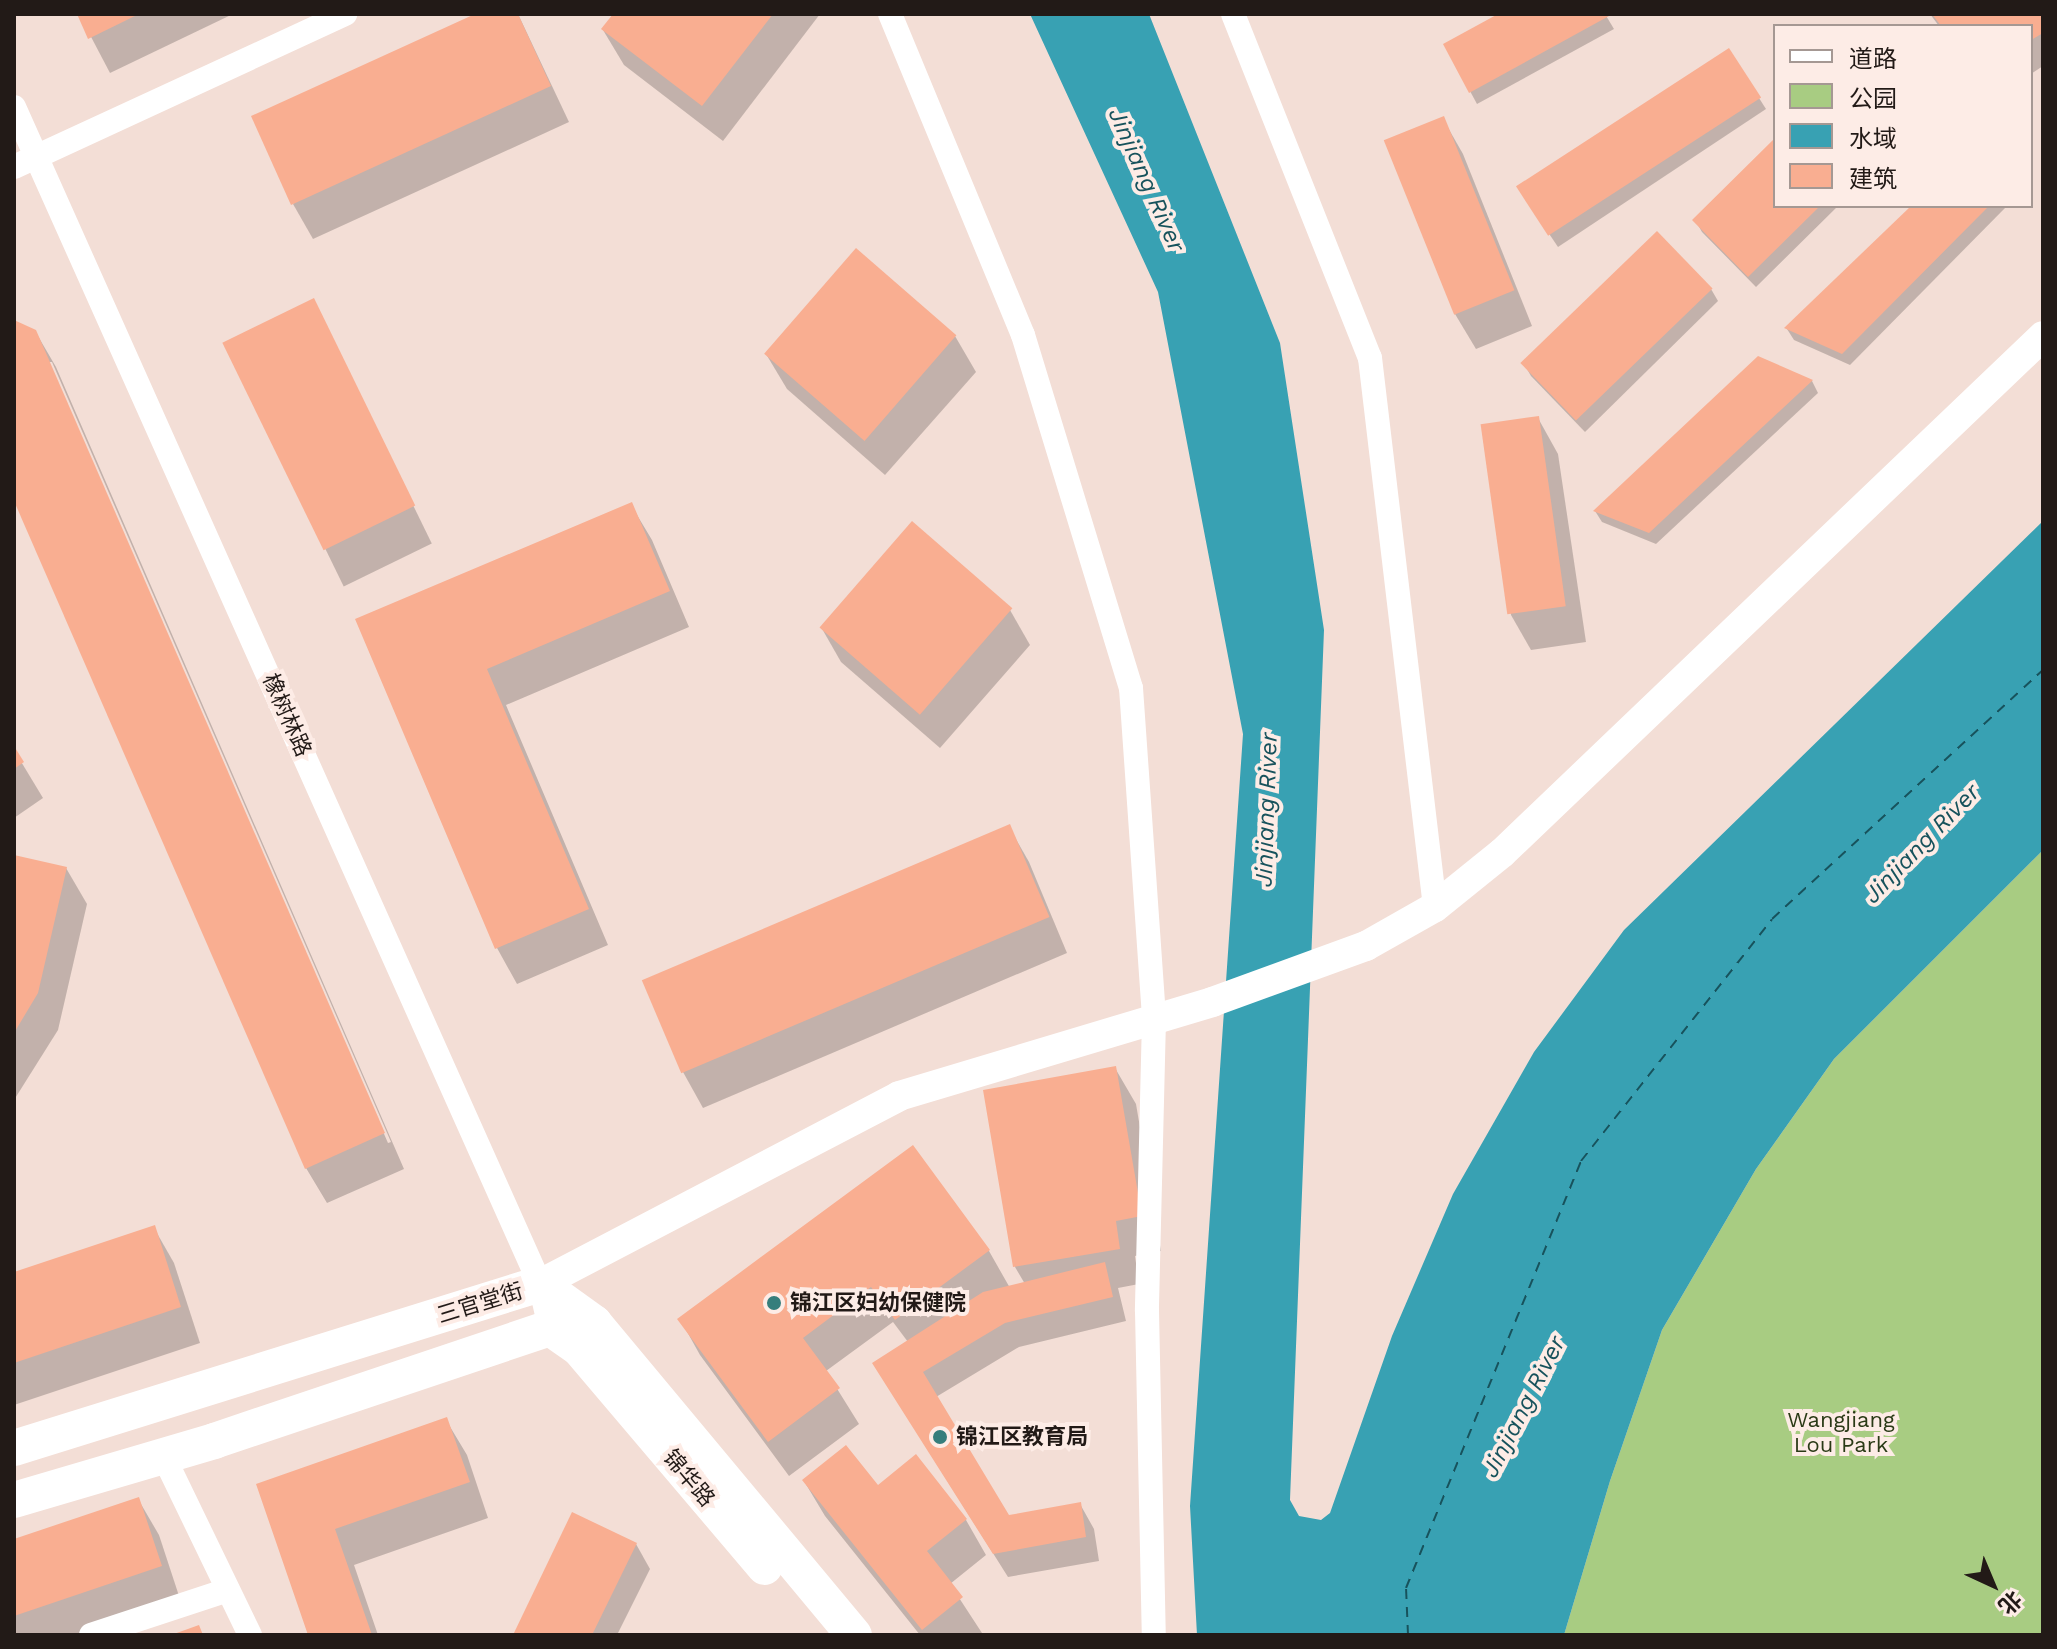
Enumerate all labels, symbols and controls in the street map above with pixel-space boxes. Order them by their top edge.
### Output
legend [1773,24,2033,208]
text: 道路 [1849,45,1897,73]
text: 公园 [1849,85,1897,113]
water label: Jinjiang River [1101,103,1191,257]
text: 水域 [1849,125,1897,153]
text: 建筑 [1849,165,1897,193]
street label: 橡树林路 [257,669,317,761]
water label: Jinjiang River [1250,732,1284,888]
water label: Jinjiang River [1858,778,1986,910]
street label: 三官堂街 [434,1278,526,1328]
place label: 锦江区妇幼保健院 [790,1290,966,1316]
marker: 锦江区妇幼保健院 [765,1294,783,1312]
water label: Jinjiang River [1476,1332,1572,1482]
park label: Wangjiang Lou Park [1787,1406,1895,1458]
place label: 锦江区教育局 [956,1424,1088,1450]
marker: 锦江区教育局 [931,1428,949,1446]
street label: 锦华路 [658,1444,720,1512]
north arrow [1953,1545,2033,1625]
text: 北 [1993,1586,2027,1619]

